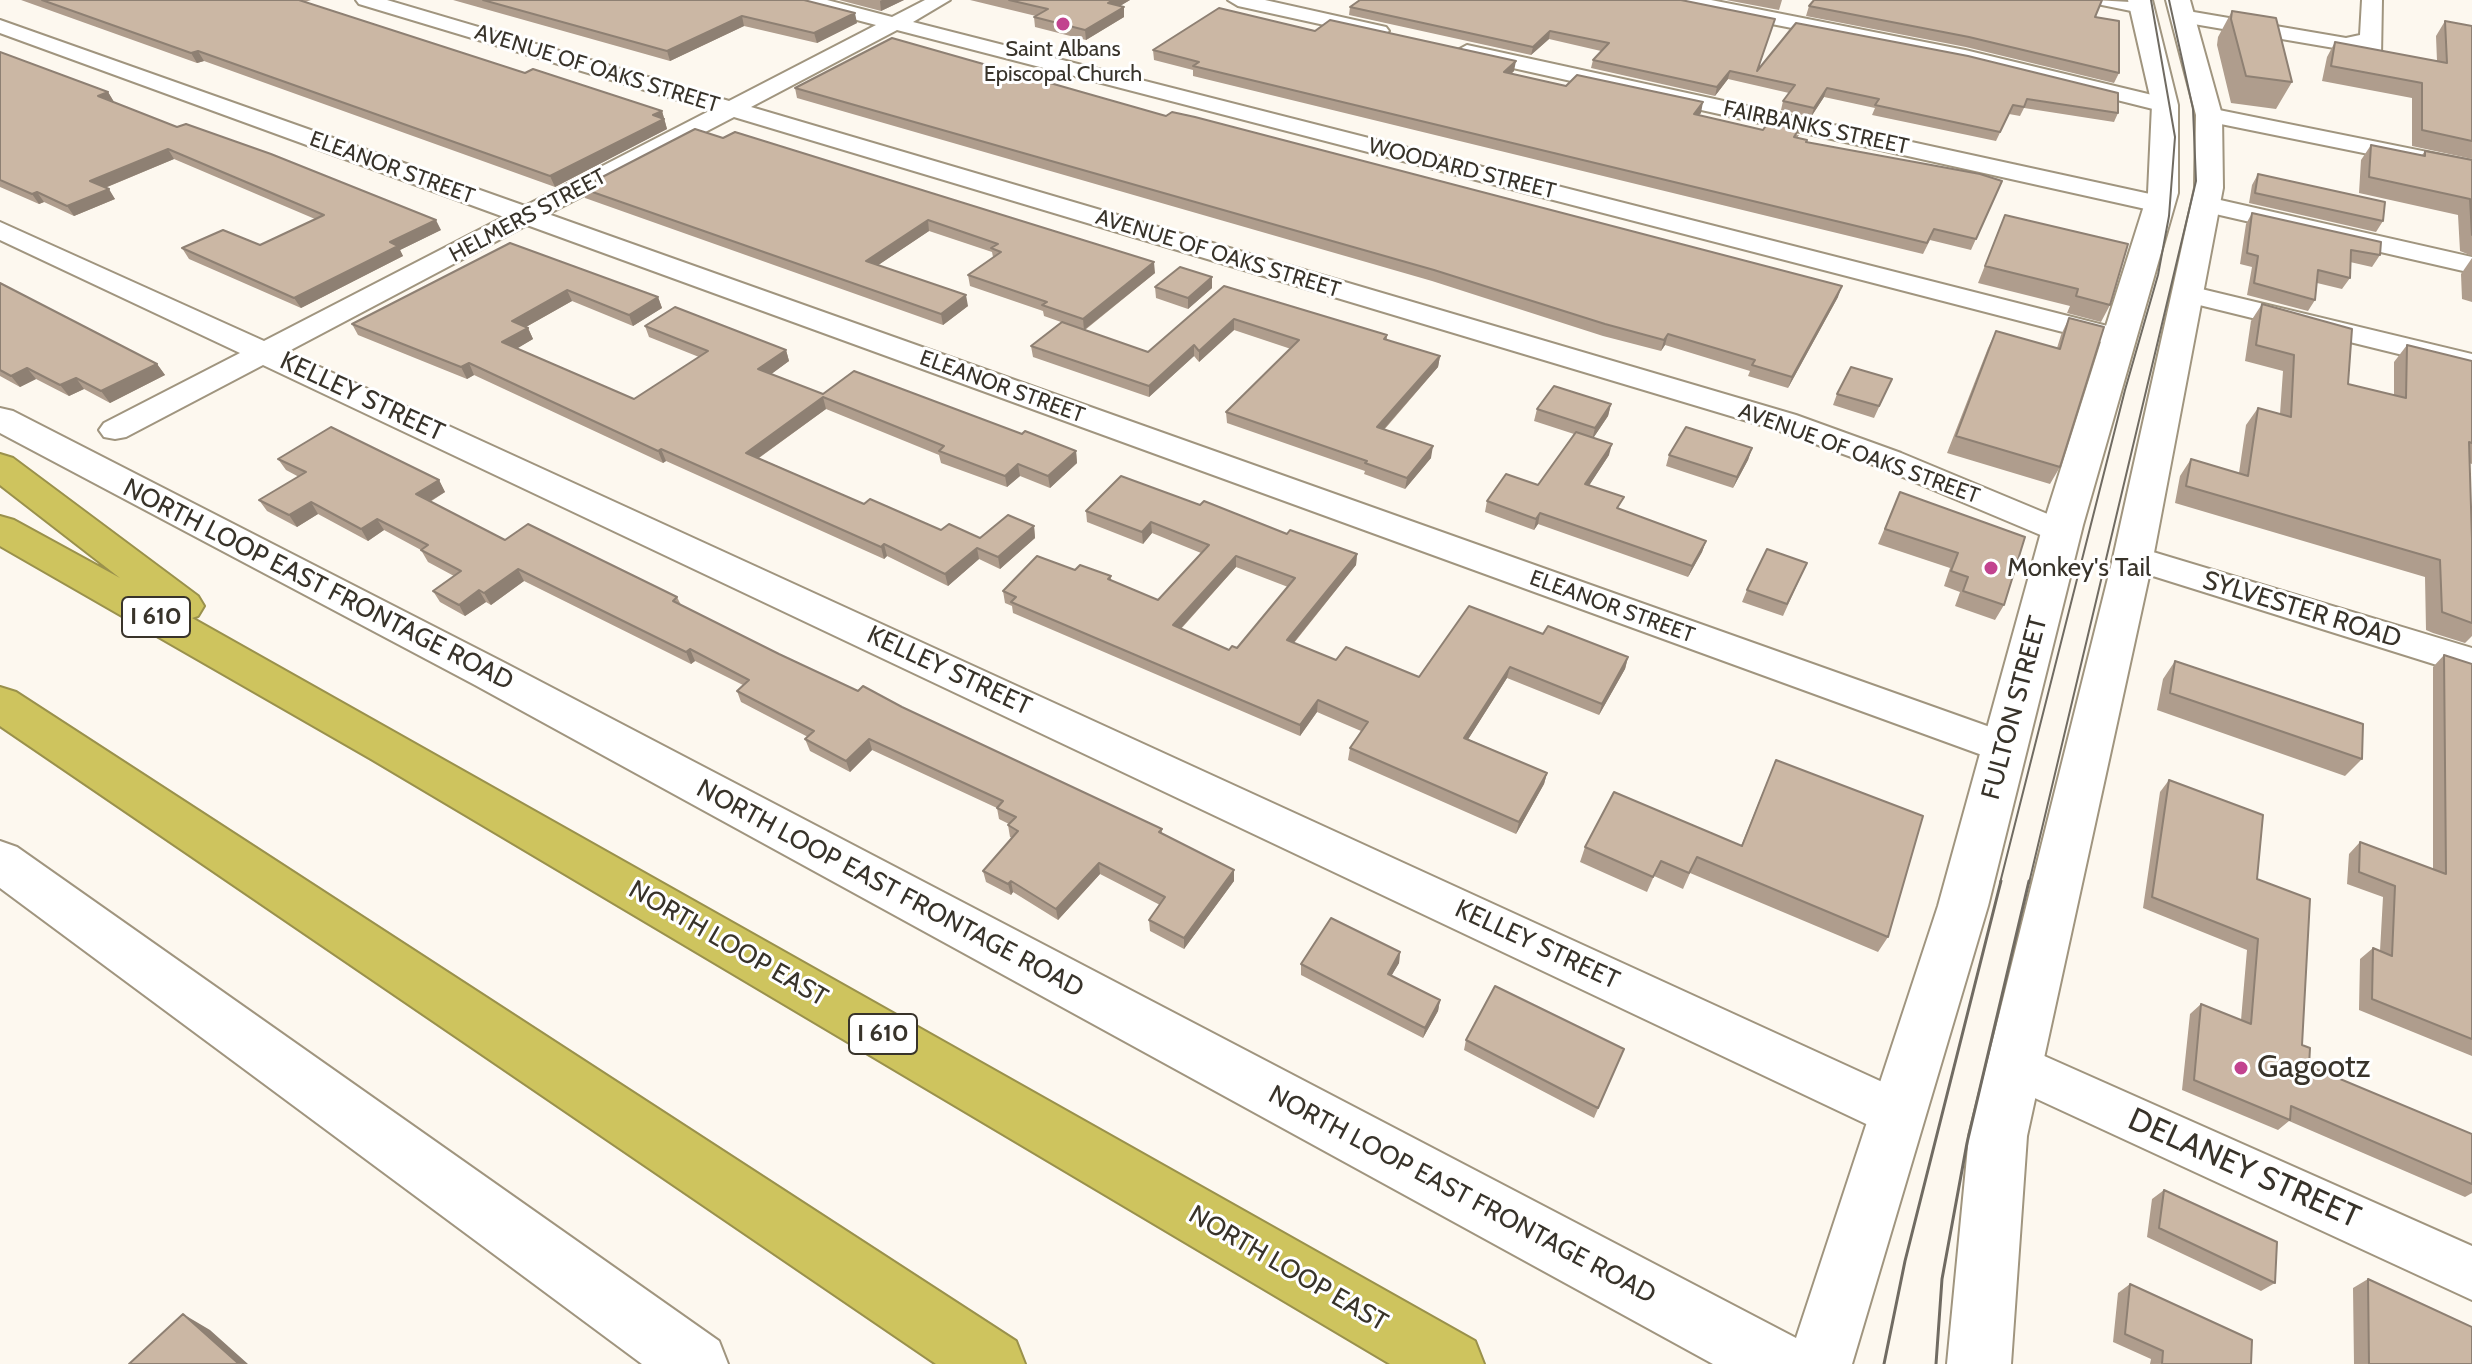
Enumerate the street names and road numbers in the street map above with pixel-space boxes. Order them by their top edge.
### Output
street label: AVENUE OF OAKS STREET [472,19,722,119]
street label: FAIRBANKS STREET [1721,95,1911,161]
street label: ELEANOR STREET [306,126,478,210]
street label: WOODARD STREET [1366,133,1558,205]
street label: HELMERS STREET [445,164,611,268]
street label: AVENUE OF OAKS STREET [1093,204,1343,304]
street label: KELLEY STREET [275,345,449,449]
street label: ELEANOR STREET [916,345,1088,429]
street label: AVENUE OF OAKS STREET [1735,398,1983,510]
street label: NORTH LOOP EAST FRONTAGE ROAD [118,473,518,697]
street label: ELEANOR STREET [1526,565,1698,649]
street label: SYLVESTER ROAD [2199,565,2405,655]
road number: I 610 [122,597,190,637]
street label: FULTON STREET [1976,613,2054,803]
street label: KELLEY STREET [862,619,1036,723]
street label: NORTH LOOP EAST FRONTAGE ROAD [691,773,1089,1005]
street label: NORTH LOOP EAST [623,874,833,1014]
street label: KELLEY STREET [1450,893,1624,997]
road number: I 610 [849,1014,917,1054]
street label: NORTH LOOP EAST FRONTAGE ROAD [1263,1079,1661,1311]
street label: DELANEY STREET [2122,1101,2366,1237]
street label: NORTH LOOP EAST [1183,1199,1393,1339]

